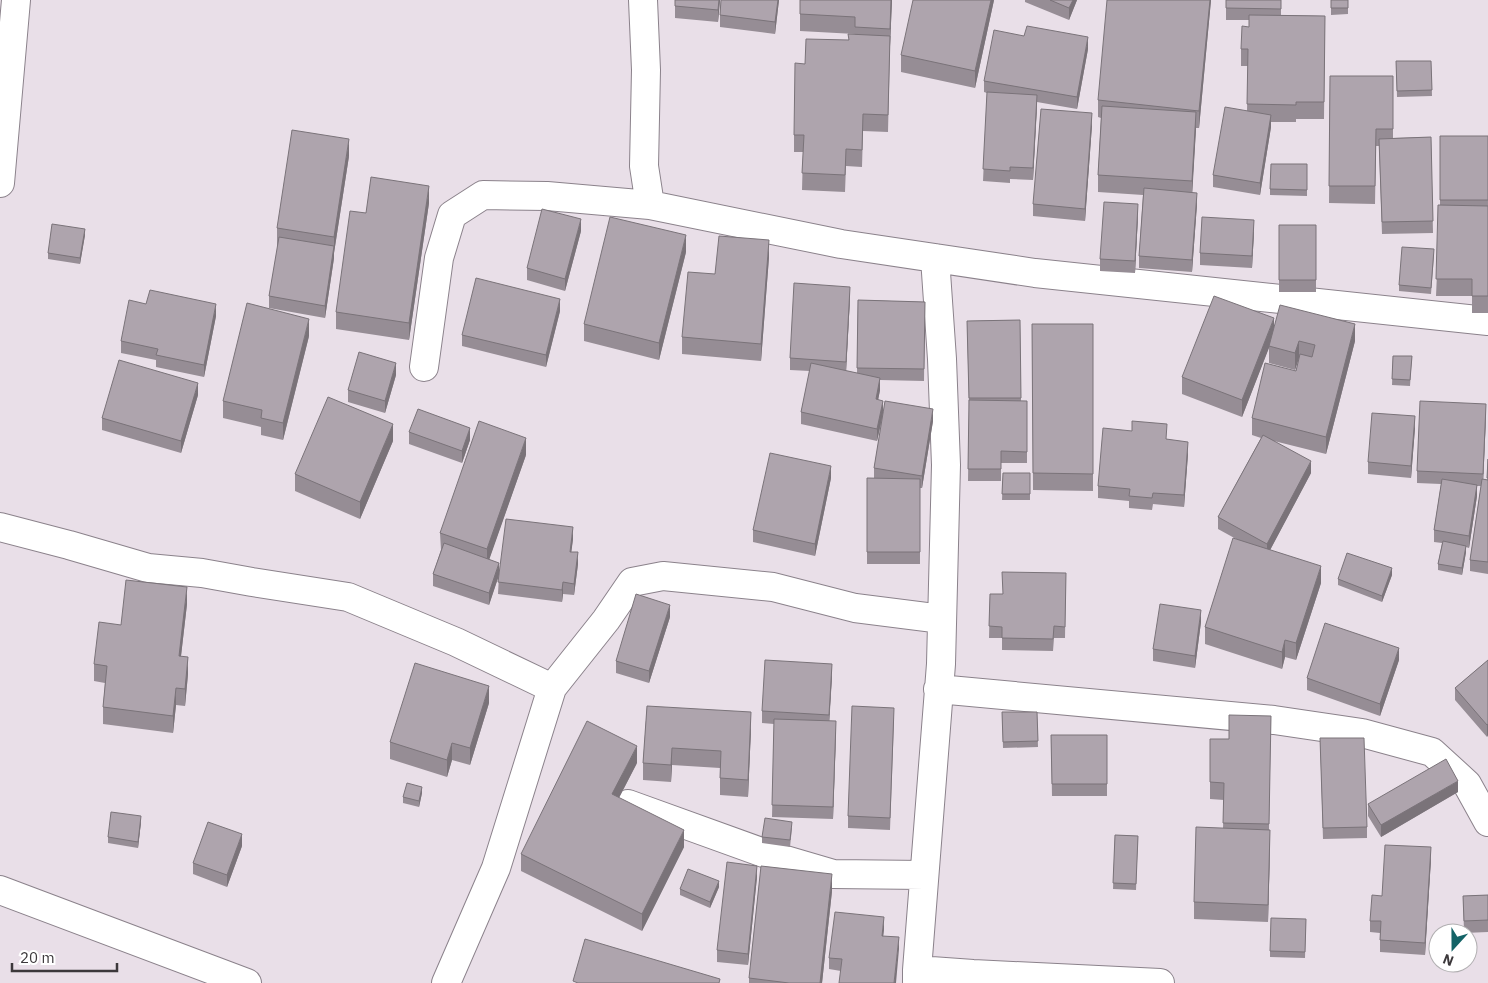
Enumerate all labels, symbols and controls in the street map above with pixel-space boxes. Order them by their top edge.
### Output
north arrow [1428,923,1478,973]
scale bar [12,940,118,972]
text: 20 m [20,948,55,967]
text: N [1440,950,1456,970]

